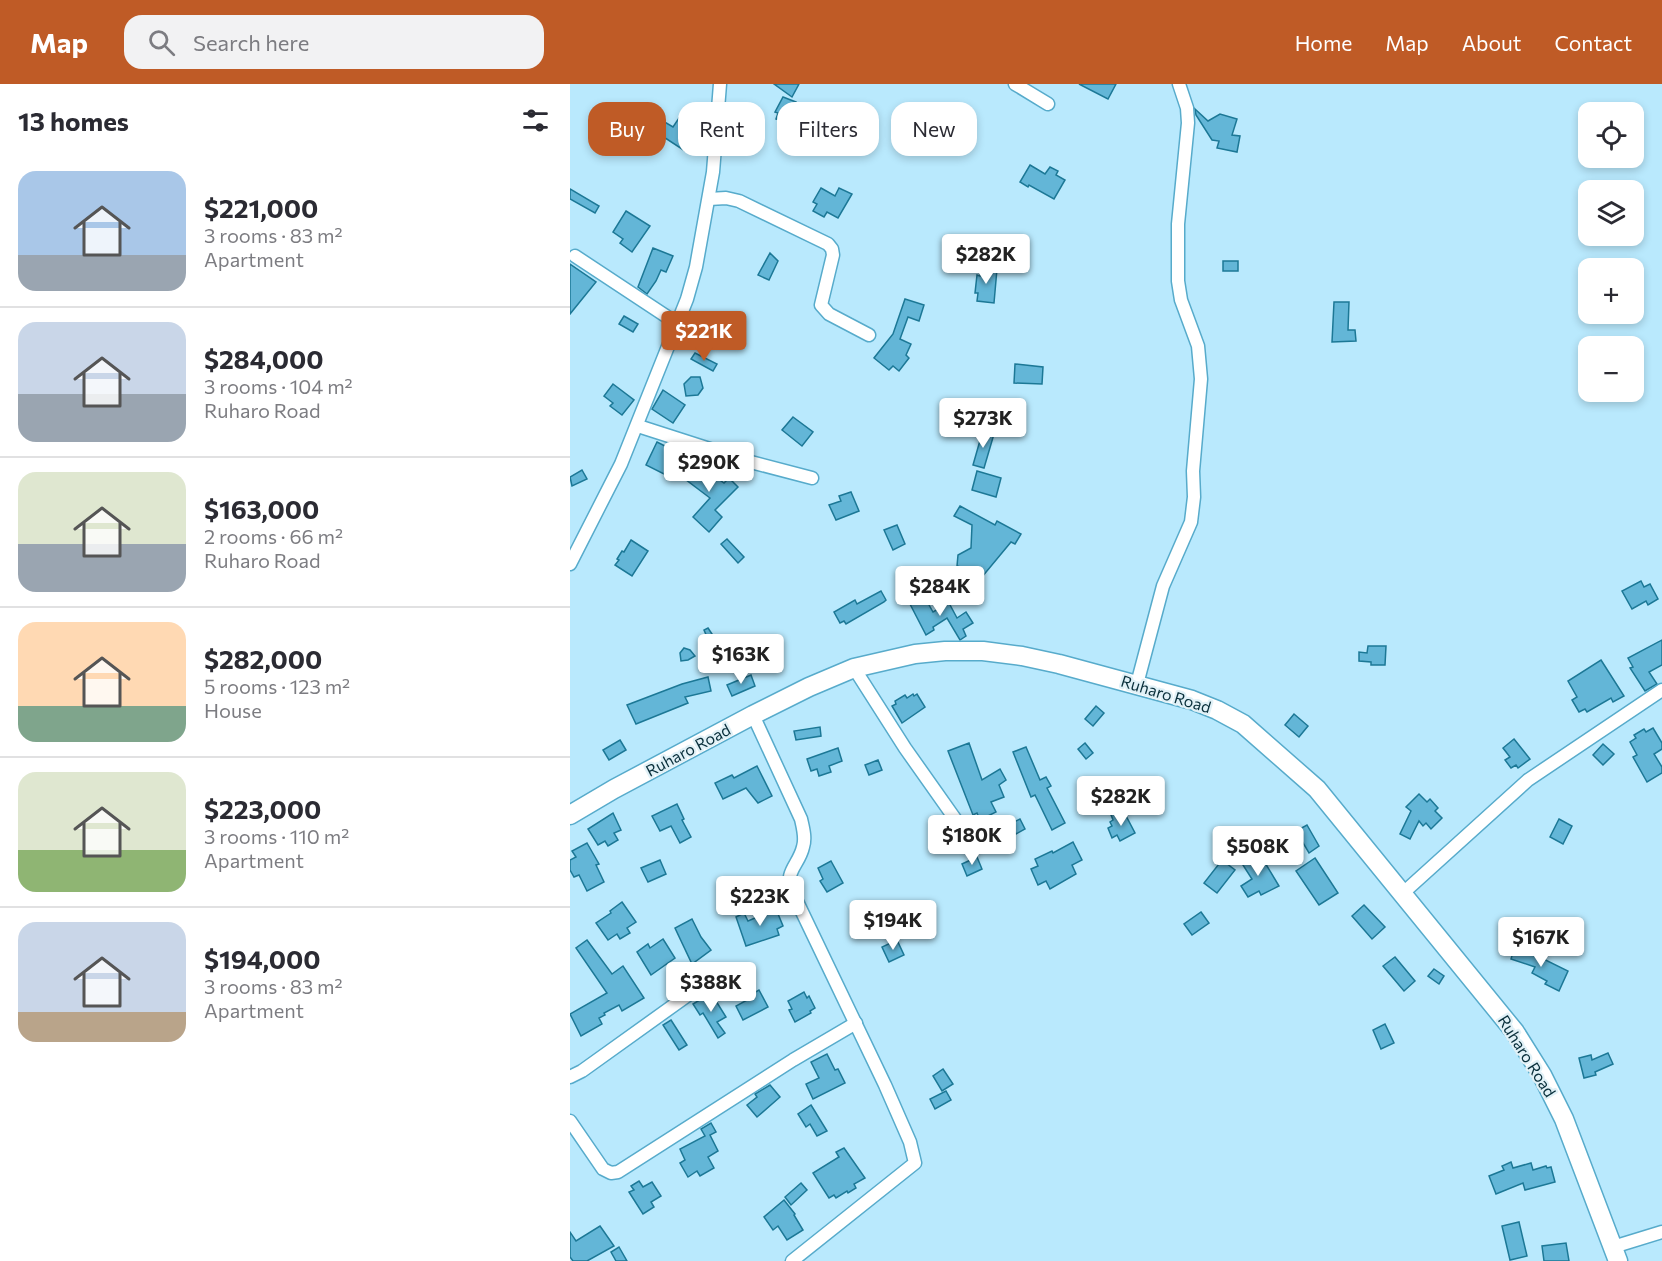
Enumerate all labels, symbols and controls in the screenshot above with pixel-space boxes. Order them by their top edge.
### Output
search box [124,15,544,69]
text: Map [30,25,88,59]
icon: search [145,26,178,59]
text: Search here [193,29,309,56]
text: Home [1295,30,1352,55]
text: Map [1385,30,1429,55]
text: About [1462,30,1521,55]
text: Contact [1554,30,1632,55]
chip: Buy [588,102,666,156]
chip: Rent [678,102,765,156]
chip: Filters [777,102,879,156]
chip: New [891,102,977,156]
map controls [1578,102,1644,402]
button: locate [1578,102,1644,168]
icon: filters [519,104,552,137]
text: 13 homes [18,105,129,136]
button: layers [1578,180,1644,246]
text: $221,000 [204,192,318,223]
icon: home [66,195,138,267]
text: 3 rooms · 83 m² [204,223,343,247]
pin: $282K [944,234,1028,285]
text: $282K [956,241,1016,265]
text: Apartment [204,247,304,271]
button: + [1578,258,1644,324]
pin: $221K [662,311,746,362]
text: $221K [675,318,733,342]
button: − [1578,336,1644,402]
text: $284,000 [204,343,323,374]
icon: home [66,346,138,418]
text: 3 rooms · 104 m² [204,374,353,398]
text: Ruharo Road [204,398,321,422]
pin: $273K [941,398,1025,449]
text: $273K [953,405,1013,429]
pin: $290K [667,442,751,493]
text: $290K [678,449,740,473]
text: $163,000 [204,493,319,524]
icon: home [66,496,138,568]
text: 2 rooms · 66 m² [204,524,343,548]
text: Ruharo Road [204,548,321,572]
pin: $284K [898,566,982,617]
text: $284K [909,573,971,597]
pin: $163K [699,634,783,685]
text: $163K [712,641,770,665]
text: $282,000 [204,643,322,674]
icon: home [66,646,138,718]
street label: Ruharo Road [1119,671,1213,716]
text: 5 rooms · 123 m² [204,674,350,698]
text: House [204,698,262,722]
street label: Ruharo Road [642,719,733,780]
pin: $282K [1079,776,1163,827]
text: $282K [1091,783,1151,807]
text: $223,000 [204,793,321,824]
icon: home [66,796,138,868]
pin: $180K [930,815,1014,866]
text: $180K [942,822,1002,846]
text: 3 rooms · 110 m² [204,824,349,848]
pin: $508K [1216,826,1300,877]
text: $508K [1227,833,1289,857]
text: Apartment [204,848,304,872]
pin: $223K [718,876,802,927]
text: $223K [730,883,790,907]
pin: $194K [851,900,935,951]
text: $194K [863,907,923,931]
pin: $167K [1499,917,1583,968]
text: $167K [1512,924,1570,948]
text: $194,000 [204,943,321,974]
icon: home [66,946,138,1018]
pin: $388K [669,962,753,1013]
text: $388K [680,969,742,993]
text: 3 rooms · 83 m² [204,974,343,998]
text: Apartment [204,998,304,1022]
street label: Ruharo Road [1495,1011,1560,1100]

